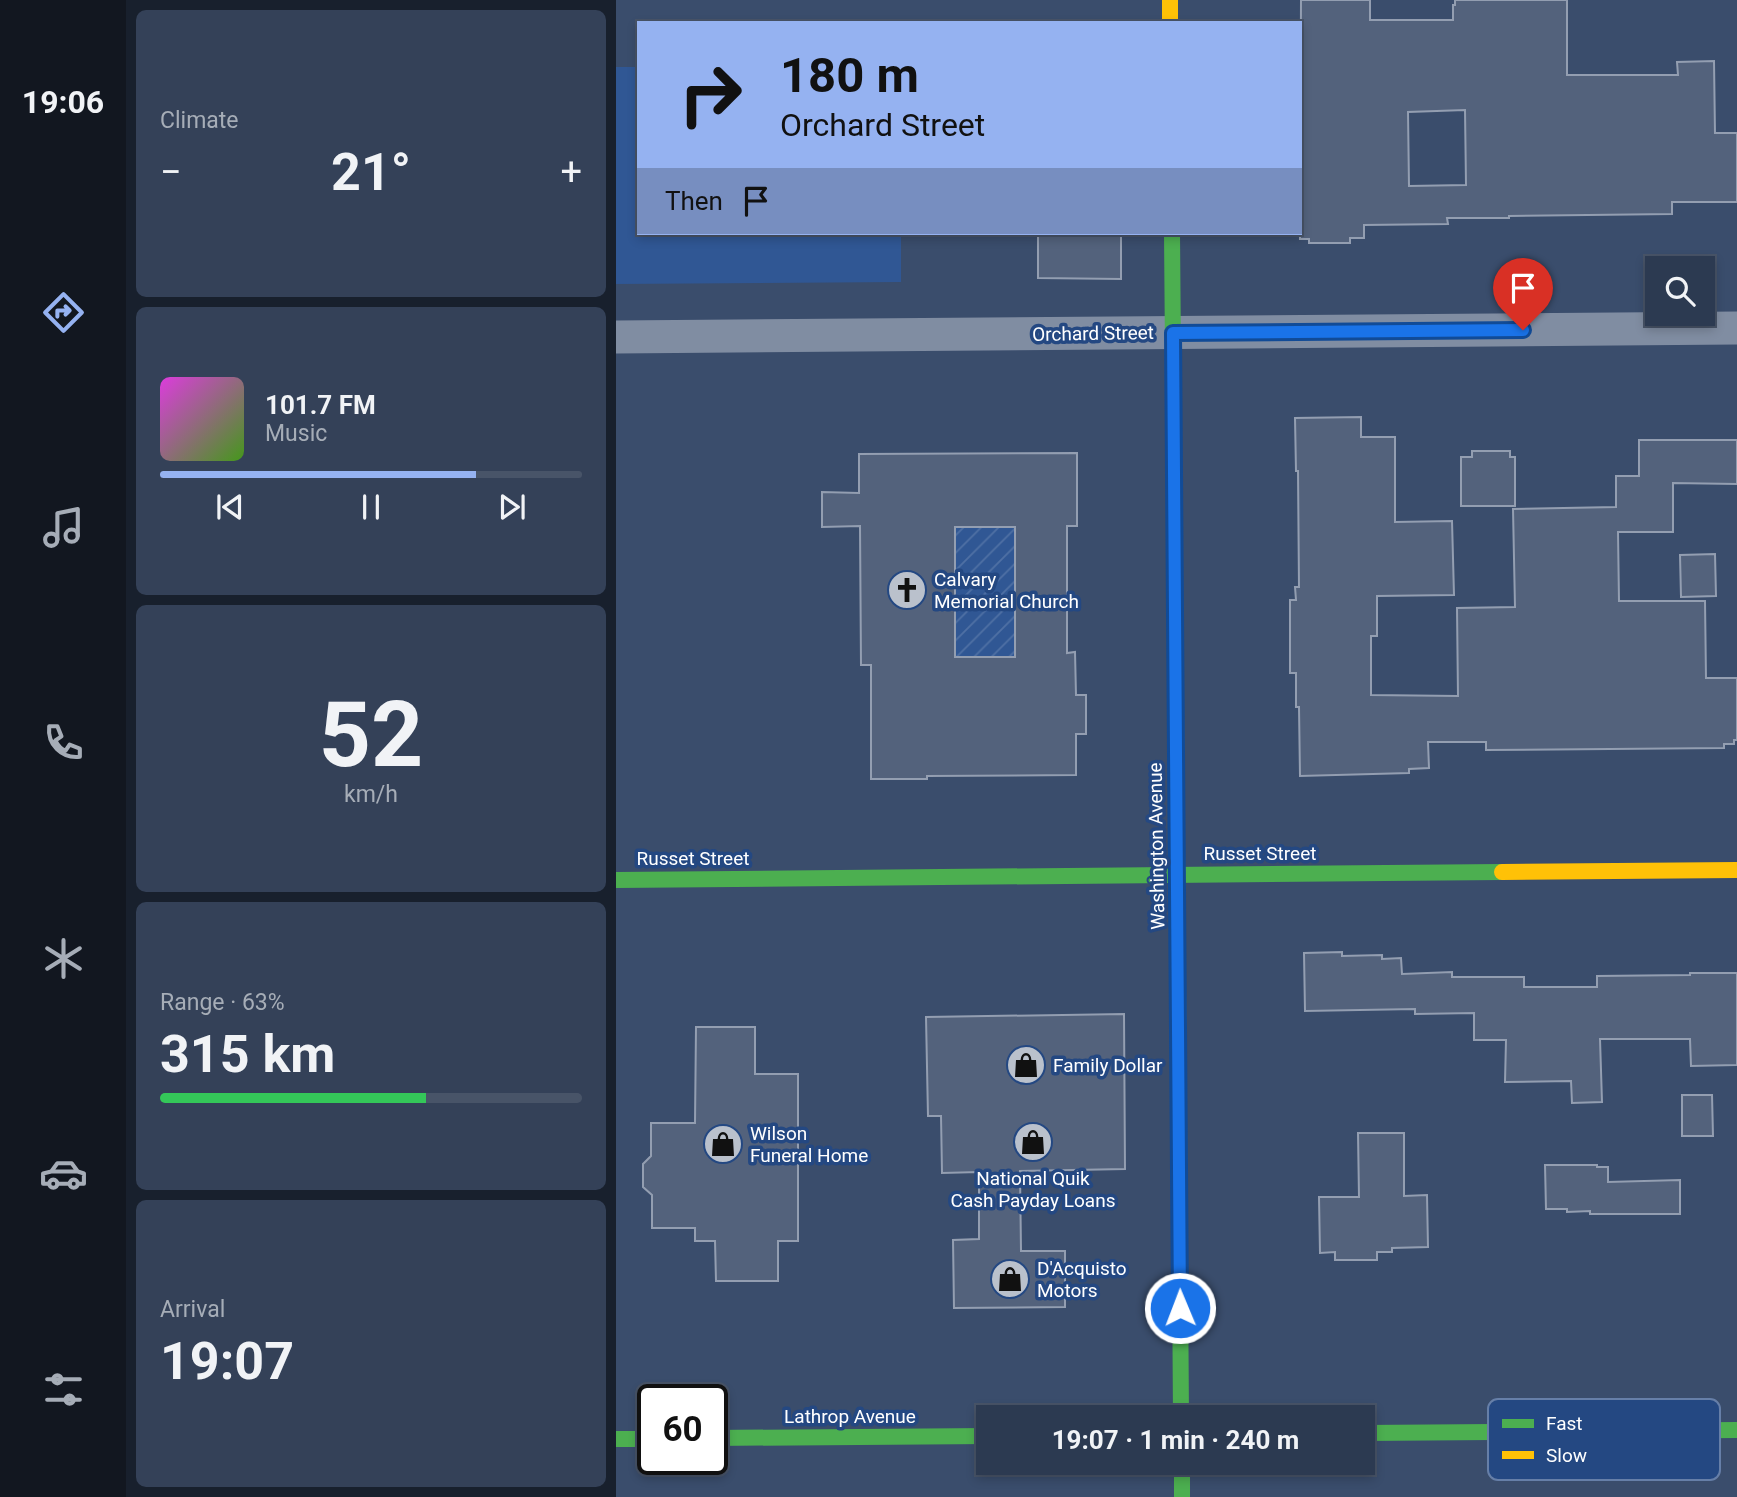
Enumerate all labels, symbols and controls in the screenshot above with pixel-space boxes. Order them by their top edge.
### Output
text: 180 m [780,47,919,104]
icon: right [665,49,756,140]
text: 19:06 [22,83,104,121]
text: Orchard Street [780,106,985,144]
text: Climate [160,107,239,134]
text: 21° [331,142,411,203]
text: − [160,150,182,194]
text: + [560,150,582,194]
icon: arrive [737,182,775,220]
text: Then [665,186,723,216]
map controls [1645,256,1715,326]
button: search [1645,256,1715,326]
pin [1493,258,1553,330]
icon: arrive [1504,269,1542,307]
icon: directions [39,288,88,337]
street label: Orchard Street [1032,321,1154,346]
text: 101.7 FM [265,390,376,420]
text: Music [265,420,327,447]
icon: previous [211,488,249,526]
icon: pause [352,488,390,526]
icon: next [493,488,531,526]
icon: music [39,503,88,552]
place label: Calvary Memorial Church [934,568,1079,613]
church icon: Calvary Memorial Church [886,569,928,611]
text: 52 [319,682,423,788]
icon: phone [39,718,88,767]
street label: Washington Avenue [1144,762,1169,930]
text: km/h [344,781,398,808]
street label: Russet Street [1204,842,1316,865]
street label: Russet Street [637,847,749,870]
icon: climate [39,934,88,983]
text: Range · 63% [160,989,285,1016]
text: 315 km [160,1024,335,1085]
shop icon: Family Dollar [1005,1044,1047,1086]
place label: Family Dollar [1053,1054,1163,1077]
shop icon: National Quik Cash Payday Loans [1012,1121,1054,1163]
place label: Wilson Funeral Home [750,1122,868,1167]
shop icon: Wilson Funeral Home [702,1123,744,1165]
icon: car [39,1149,88,1198]
place label: National Quik Cash Payday Loans [951,1167,1115,1212]
place label: D'Acquisto Motors [1037,1257,1127,1302]
shop icon: D'Acquisto Motors [989,1258,1031,1300]
position arrow [1143,1271,1217,1345]
text: Arrival [160,1296,225,1323]
text: 19:07 [160,1331,294,1392]
icon: filters [39,1365,88,1414]
speed limit sign: 60 [637,1384,728,1475]
legend [1488,1399,1720,1480]
street label: Lathrop Avenue [784,1405,916,1428]
text: Fast [1546,1412,1583,1435]
text: 19:07 · 1 min · 240 m [1052,1425,1299,1455]
text: Slow [1546,1444,1587,1467]

